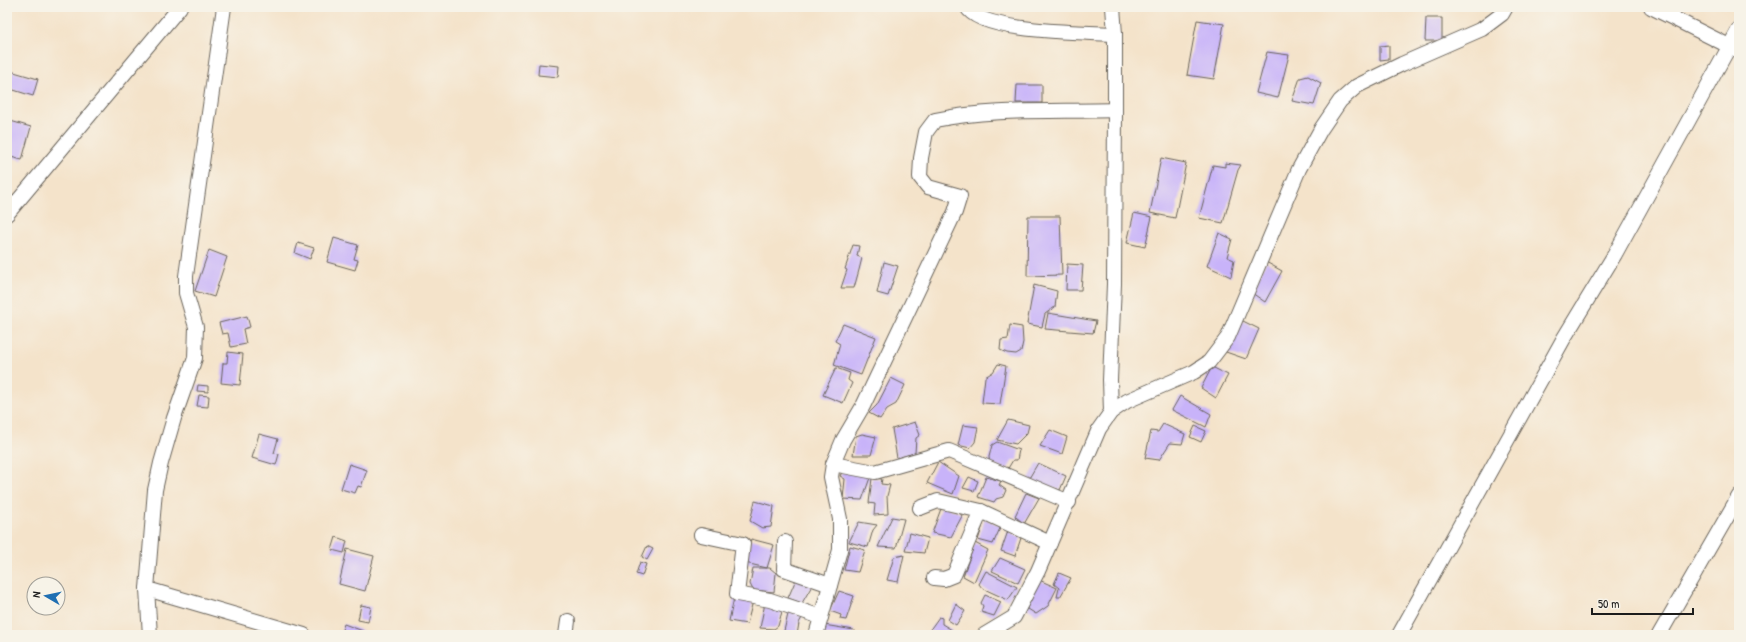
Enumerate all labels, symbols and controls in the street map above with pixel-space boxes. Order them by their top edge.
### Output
north arrow [26,576,66,616]
text: N [29,590,44,598]
scale bar [1592,590,1693,616]
text: 50 m [1598,595,1619,612]

